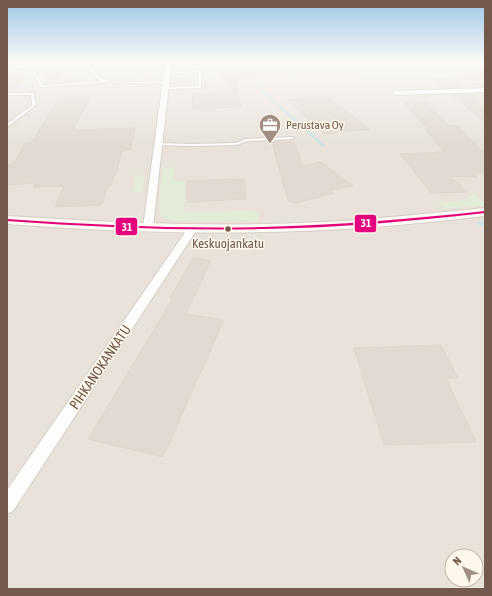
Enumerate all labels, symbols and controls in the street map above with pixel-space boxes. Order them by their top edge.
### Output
office icon: Perustava Oy [257,112,283,145]
place label: Perustava Oy [286,118,344,132]
line badge: 31 [354,214,377,233]
line badge: 31 [115,217,138,236]
text: 31 [361,217,371,229]
text: 31 [122,221,132,233]
marker: Keskuojankatu [223,224,233,234]
place label: Keskuojankatu [192,236,264,251]
street label: PIHKANOKANKATU [66,322,134,412]
north arrow [444,548,484,588]
text: N [450,554,463,567]

